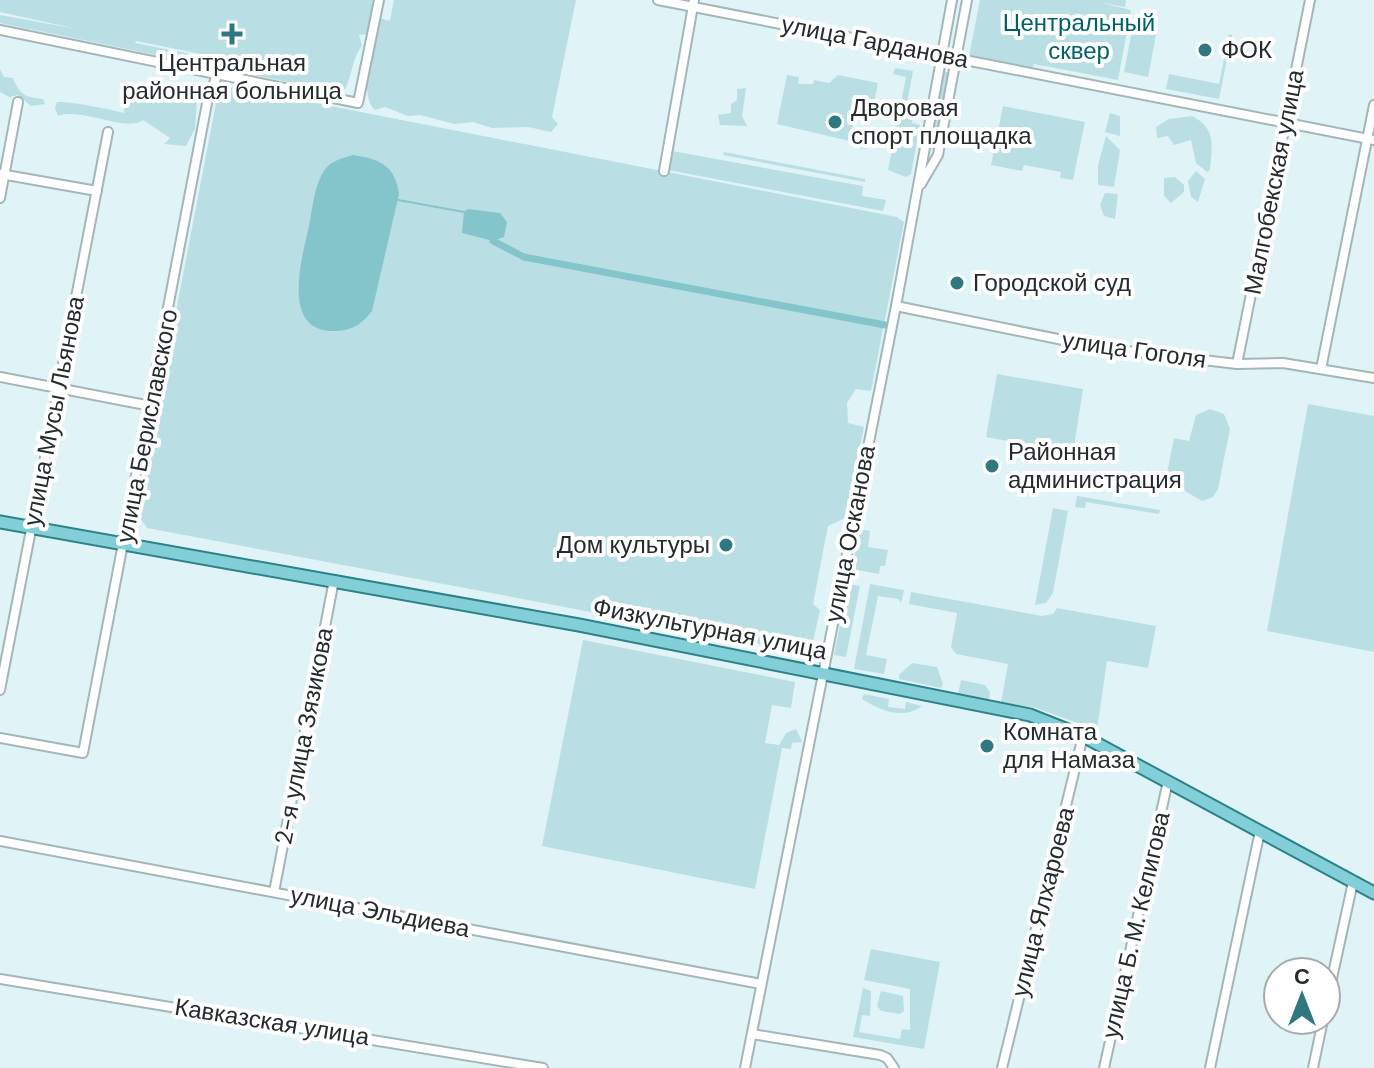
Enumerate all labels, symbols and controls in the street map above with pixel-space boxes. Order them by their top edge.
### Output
park label: Центральный сквер [1003,7,1155,66]
street label: улица Гарданова [779,8,972,75]
marker: Центральная районная больница [221,23,243,45]
place label: ФОК [1221,34,1272,65]
marker: ФОК [1196,41,1214,59]
place label: Центральная районная больница [122,47,342,106]
street label: Малгобекская улица [1236,66,1311,297]
place label: Дворовая спорт площадка [851,92,1032,151]
marker: Дворовая спорт площадка [826,113,844,131]
place label: Городской суд [973,267,1131,298]
marker: Городской суд [948,274,966,292]
street label: улица Мусы Льянова [16,293,91,529]
street label: улица Бериславского [109,306,184,546]
street label: улица Гоголя [1060,324,1208,375]
place label: Районная администрация [1008,436,1182,495]
street label: улица Осканова [817,442,882,625]
marker: Районная администрация [983,457,1001,475]
place label: Дом культуры [557,529,710,560]
marker: Дом культуры [717,536,735,554]
street label: Физкультурная улица [590,591,830,667]
street label: 2-я улица Зязикова [267,624,340,847]
place label: Комната для Намаза [1003,716,1136,775]
marker: Комната для Намаза [978,737,996,755]
street label: улица Ялхароева [1004,803,1081,1000]
street label: улица Б. М. Келигова [1094,808,1177,1041]
street label: улица Эльдиева [288,879,473,944]
north arrow [1262,956,1342,1036]
text: С [1294,962,1310,991]
street label: Кавказская улица [173,991,372,1052]

